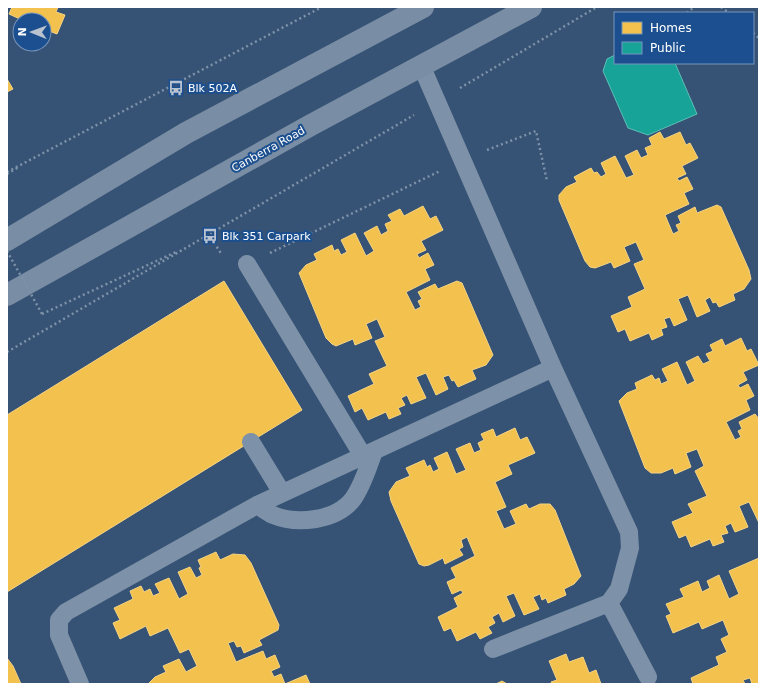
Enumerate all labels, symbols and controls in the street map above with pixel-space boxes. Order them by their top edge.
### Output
north arrow [12,12,52,52]
legend [614,12,754,64]
text: Homes [650,21,692,35]
text: N [16,27,29,37]
text: Public [650,41,686,55]
bus stop icon: Blk 502A [167,79,185,97]
place label: Blk 502A [188,82,237,95]
street label: Canberra Road [229,124,307,175]
bus stop icon: Blk 351 Carpark [201,227,219,245]
place label: Blk 351 Carpark [222,230,311,243]

